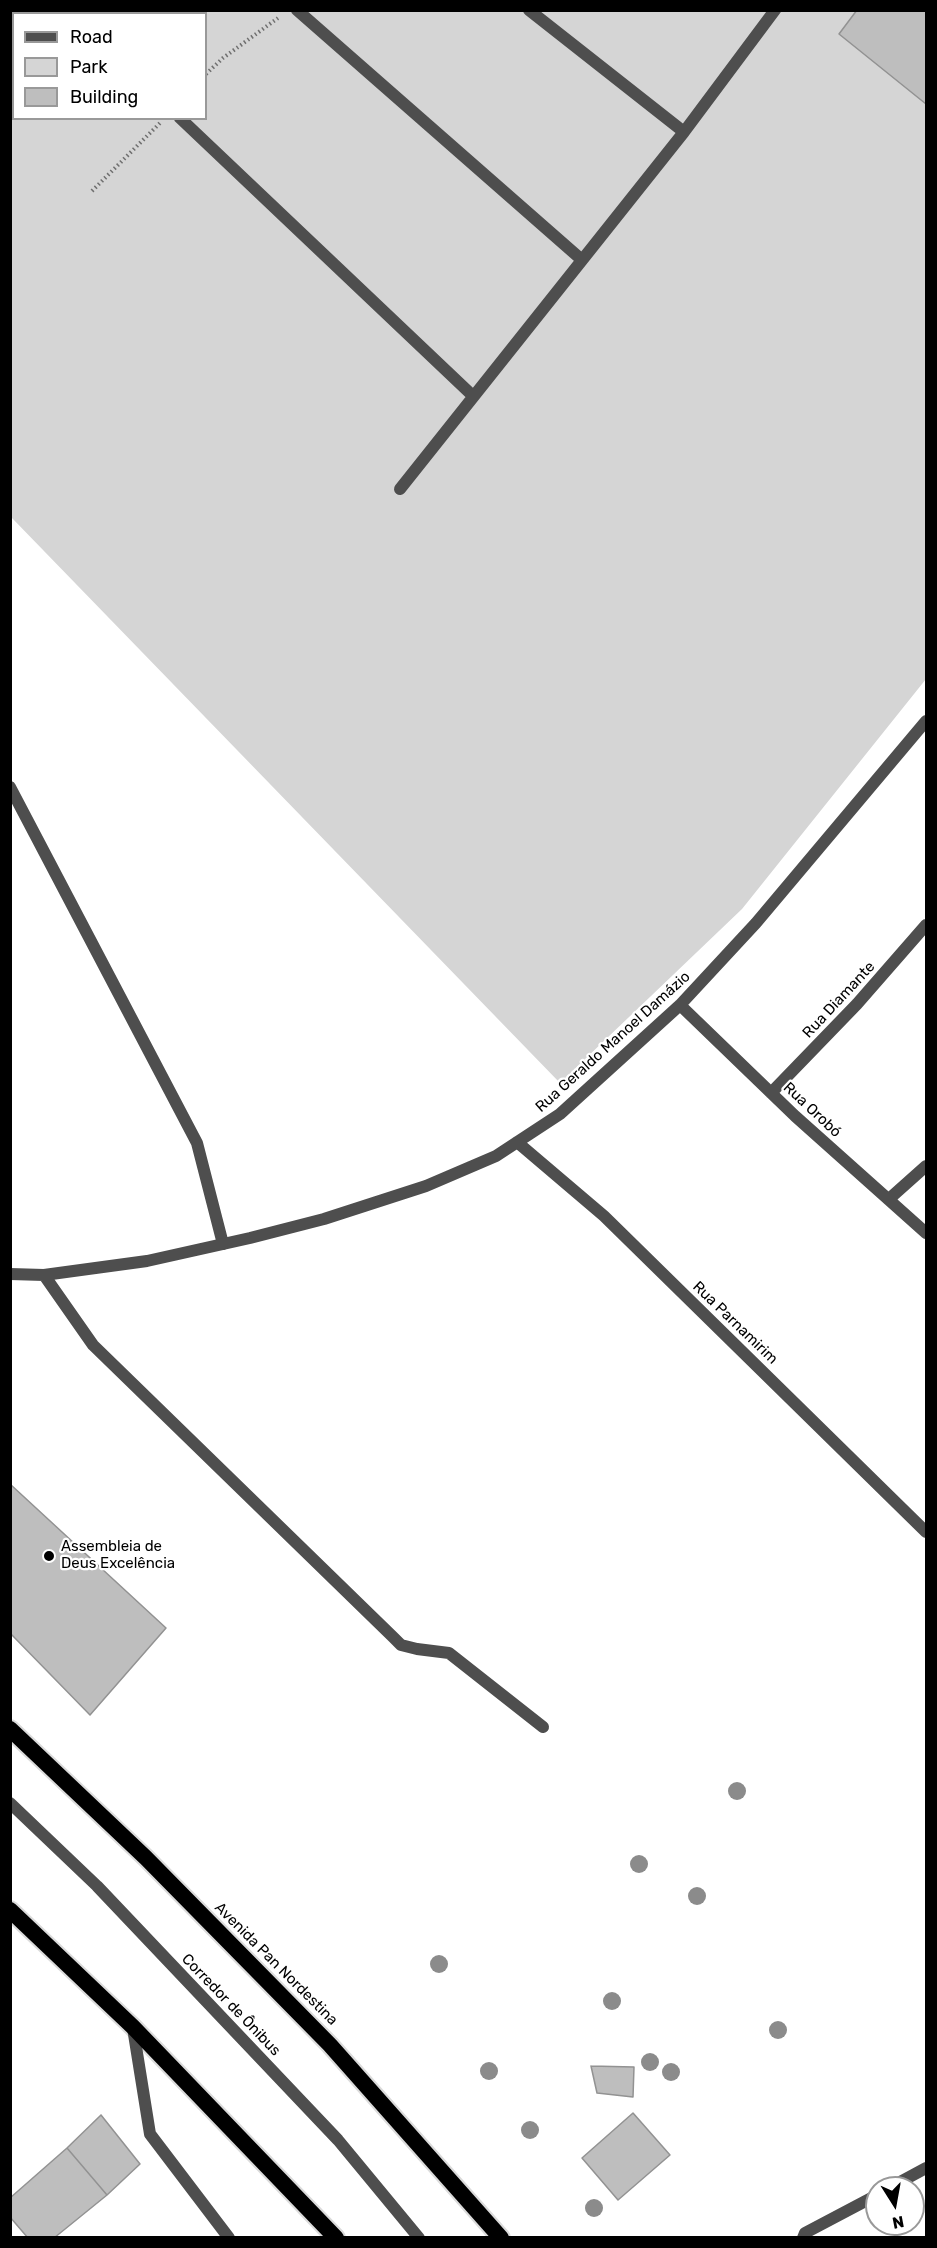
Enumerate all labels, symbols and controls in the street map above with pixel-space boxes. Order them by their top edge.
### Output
legend [12,12,207,120]
text: Road [70,26,113,48]
text: Park [70,56,107,78]
text: Building [70,86,138,108]
street label: Rua Diamante [799,958,879,1042]
street label: Rua Geraldo Manoel Damázio [532,968,694,1116]
street label: Rua Orobó [779,1079,845,1141]
street label: Rua Parnamirim [689,1278,781,1368]
place label: Assembleia de Deus Excelência [61,1538,175,1573]
marker: Assembleia de Deus Excelência [42,1549,56,1563]
street label: Avenida Pan Nordestina [211,1899,341,2029]
street label: Corredor de Ônibus [178,1950,284,2060]
north arrow [865,2176,925,2236]
text: N [891,2212,906,2233]

